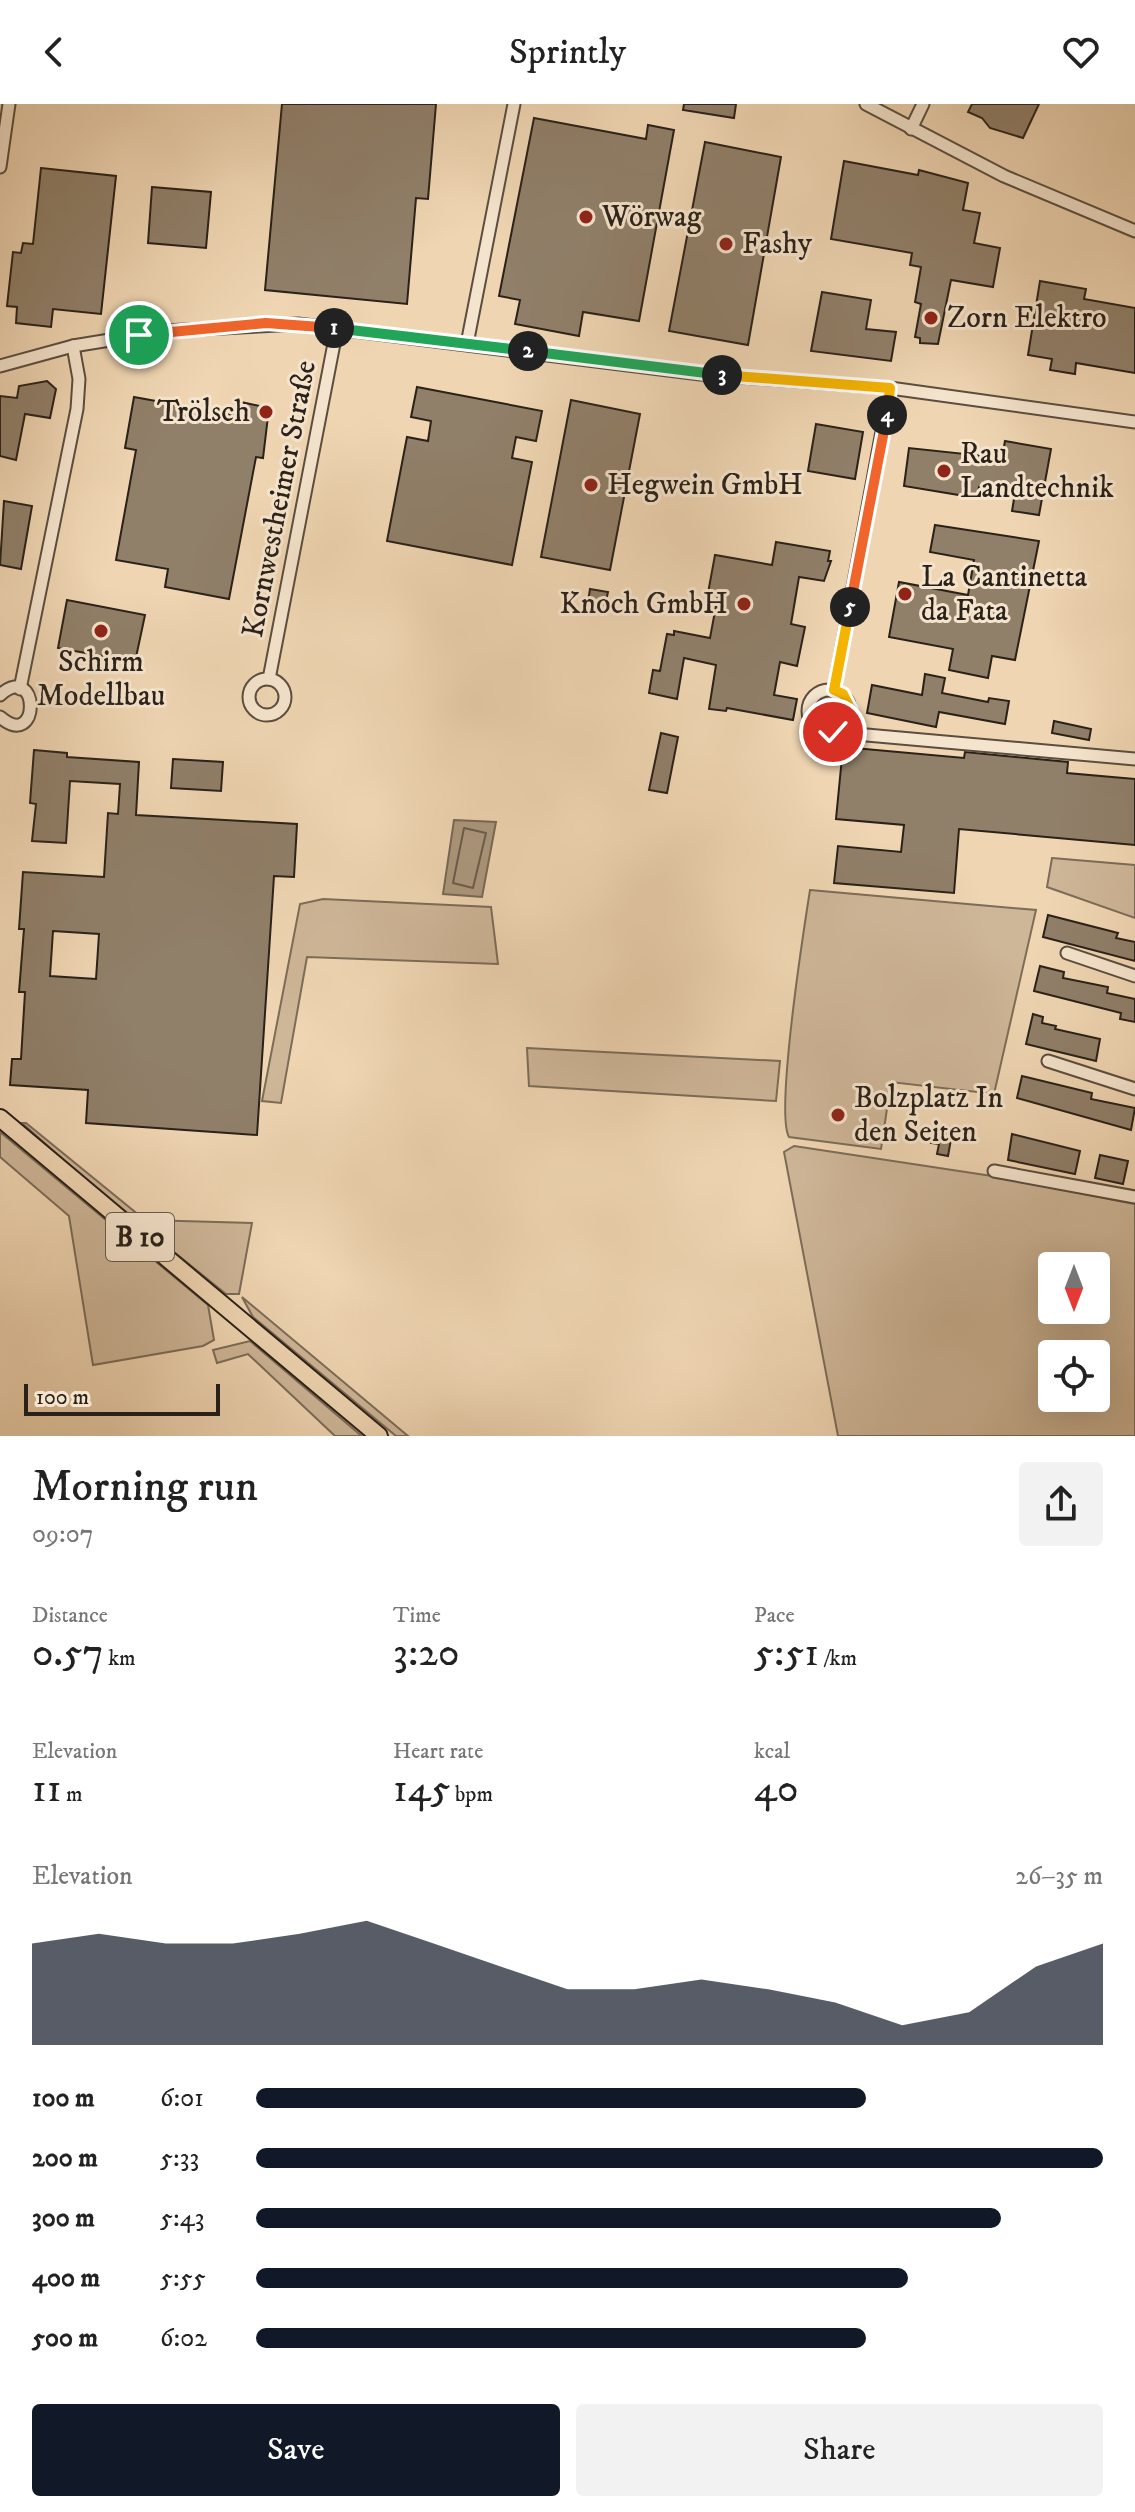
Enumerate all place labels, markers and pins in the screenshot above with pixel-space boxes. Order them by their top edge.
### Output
place label: Wörwag [601,199,702,236]
marker: Wörwag [577,208,595,226]
place label: Fashy [742,226,813,263]
marker: Fashy [717,235,735,253]
place label: Zorn Elektro [947,300,1107,337]
pin [105,301,173,369]
pin: 1 [314,308,354,348]
marker: Zorn Elektro [922,309,940,327]
pin: 2 [508,331,548,371]
pin: 3 [702,355,742,395]
place label: Trölsch [157,394,250,431]
pin: 4 [867,395,907,435]
marker: Trölsch [257,403,275,421]
place label: Rau Landtechnik [960,436,1114,507]
marker: Rau Landtechnik [935,462,953,480]
place label: Hegwein GmbH [607,467,803,504]
marker: Hegwein GmbH [582,476,600,494]
place label: La Cantinetta da Fata [921,559,1088,630]
marker: La Cantinetta da Fata [896,585,914,603]
place label: Knoch GmbH [559,586,728,623]
pin: 5 [830,587,870,627]
marker: Knoch GmbH [735,595,753,613]
marker: Schirm Modellbau [92,622,110,640]
place label: Schirm Modellbau [37,644,165,715]
pin [799,698,867,766]
place label: Bolzplatz In den Seiten [854,1080,1004,1151]
marker: Bolzplatz In den Seiten [829,1106,847,1124]

